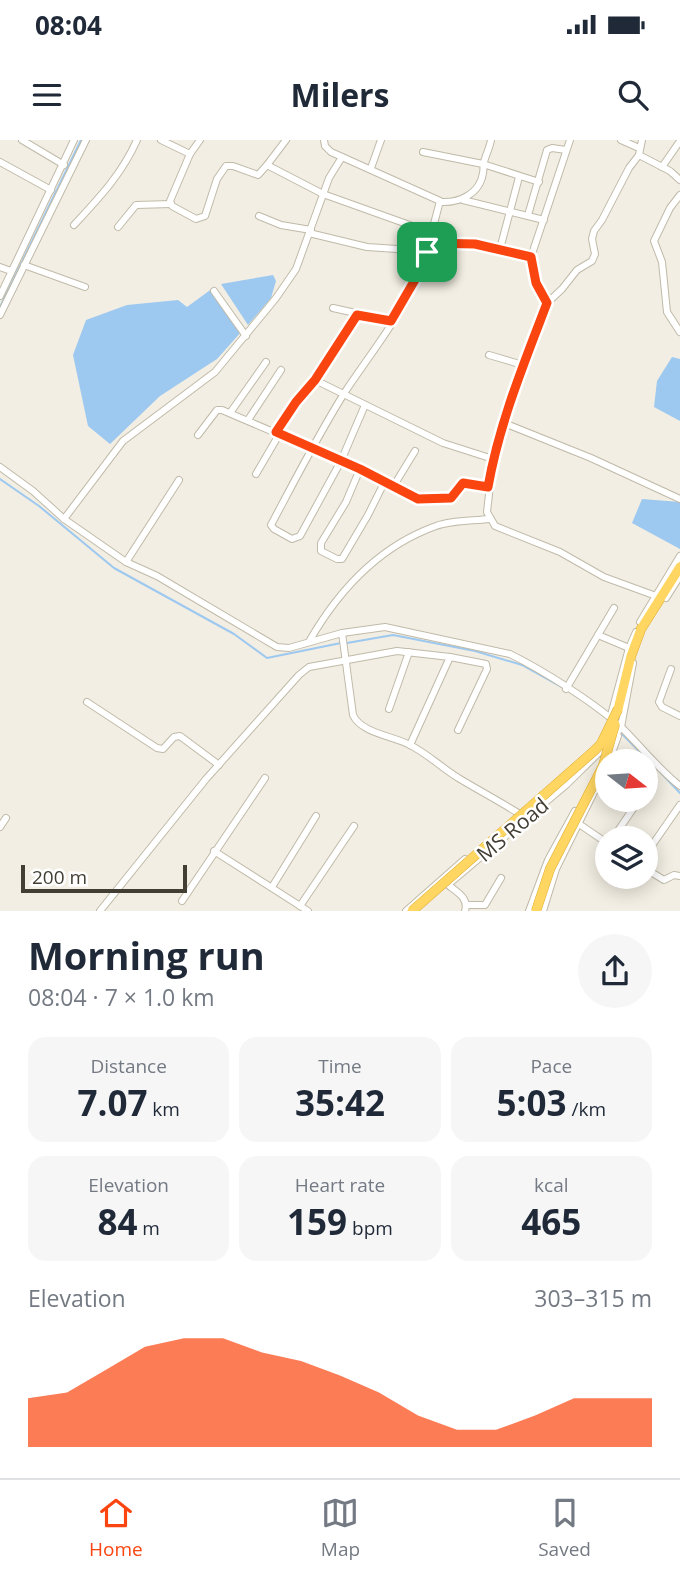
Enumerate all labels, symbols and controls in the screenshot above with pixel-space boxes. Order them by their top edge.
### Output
text: 08:04 [35,7,102,43]
text: Milers [290,73,390,116]
icon: menu [28,76,66,114]
icon: search [614,76,652,114]
pin [397,222,457,282]
icon: arrive [408,233,446,271]
north arrow [595,749,658,812]
map controls [595,749,658,889]
street label: MS Road [470,791,554,868]
button: layers [595,826,658,889]
scale bar [21,862,187,894]
text: 200 m [32,864,87,890]
text: Morning run [28,929,265,981]
button: share [578,934,652,1008]
text: 08:04 · 7 × 1.0 km [28,981,215,1013]
text: Distance [90,1053,167,1079]
text: Time [318,1053,362,1079]
text: Pace [530,1053,572,1079]
text: 7.07 [77,1079,147,1126]
text: 35:42 [295,1079,385,1126]
text: 5:03 [497,1079,567,1126]
text: km [147,1096,180,1122]
text: /km [567,1096,606,1122]
text: Elevation [88,1172,169,1198]
text: Heart rate [295,1172,385,1198]
text: kcal [534,1172,569,1198]
text: 84 [97,1198,137,1245]
text: 159 [287,1198,347,1245]
text: 465 [521,1198,581,1245]
text: m [137,1215,160,1241]
text: bpm [347,1215,393,1241]
text: Elevation [28,1282,126,1314]
text: 303–315 m [534,1282,652,1314]
tab: Home [89,1494,143,1562]
tab: Map [321,1494,360,1562]
tab: Saved [538,1494,591,1562]

